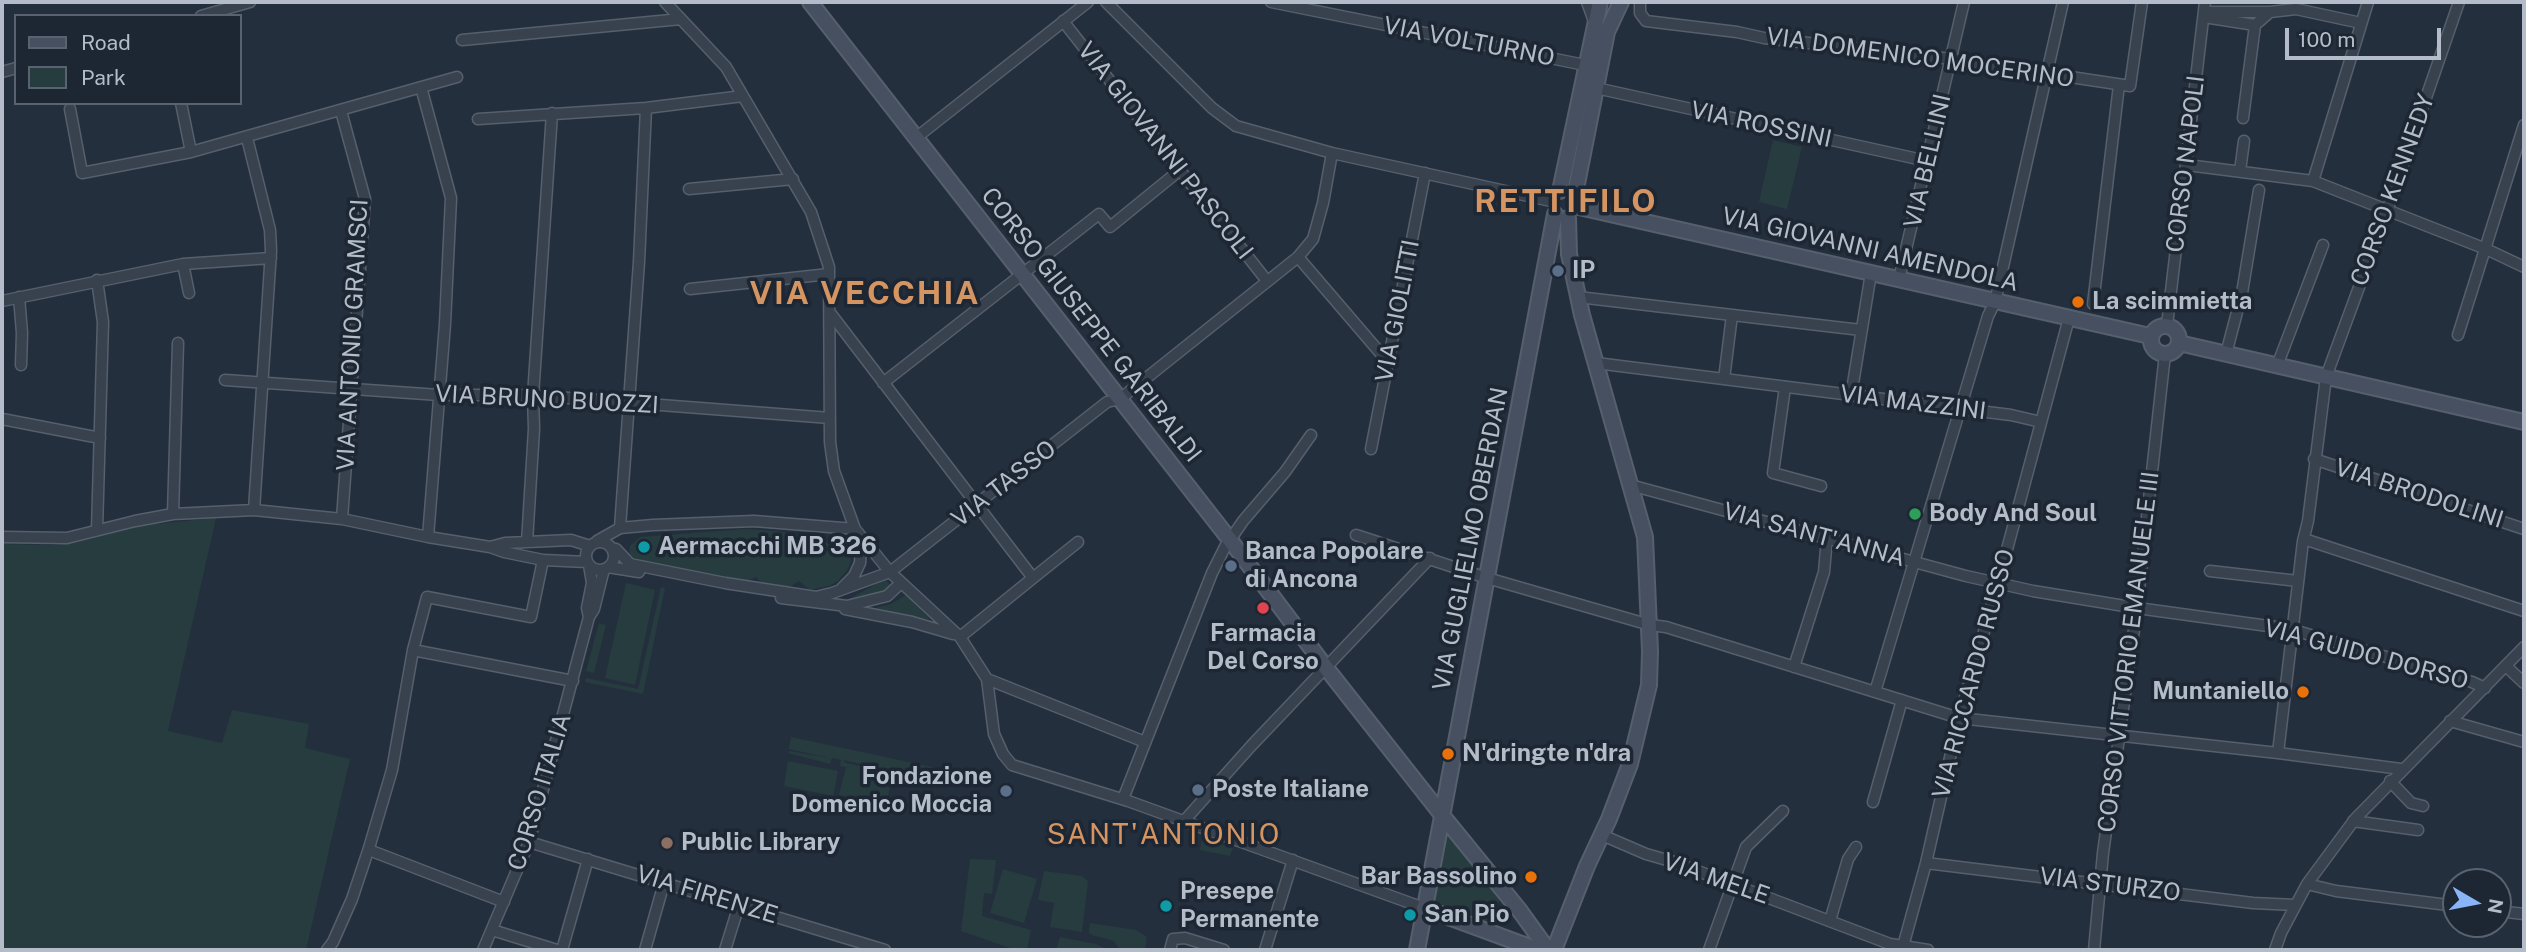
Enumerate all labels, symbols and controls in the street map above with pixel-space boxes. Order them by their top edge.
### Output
street label: VIA VOLTURNO [1381,11,1557,73]
legend [14,14,242,105]
scale bar [2288,14,2444,58]
street label: VIA DOMENICO MOCERINO [1764,22,2076,94]
text: 100 m [2298,27,2355,52]
text: Road [81,30,131,55]
street label: VIA GIOVANNI PASCOLI [1071,37,1259,265]
text: Park [81,65,126,90]
street label: CORSO NAPOLI [2161,74,2211,254]
street label: CORSO KENNEDY [2345,90,2441,290]
street label: VIA BELLINI [1899,91,1957,231]
street label: VIA ROSSINI [1688,96,1834,154]
street label: CORSO GIUSEPPE GARIBALDI [975,182,1207,468]
district label: RETTIFILO [1475,183,1657,221]
street label: VIA ANTONIO GRAMSCI [331,198,375,472]
street label: VIA GIOVANNI AMENDOLA [1719,202,2021,298]
street label: VIA GIOLITTI [1370,237,1426,385]
place label: IP [1572,257,1595,285]
marker: IP [1550,263,1566,279]
district label: VIA VECCHIA [751,275,979,313]
place label: La scimmietta [2092,288,2252,316]
marker: La scimmietta [2070,294,2086,310]
street label: VIA BRUNO BUOZZI [434,380,660,420]
street label: VIA MAZZINI [1838,380,1988,426]
street label: VIA GUGLIELMO OBERDAN [1427,385,1515,693]
street label: VIA TASSO [946,434,1062,534]
street label: VIA BRODOLINI [2331,453,2507,535]
street label: CORSO VITTORIO EMANUELE III [2093,470,2165,834]
street label: VIA SANT'ANNA [1720,497,1908,573]
place label: Body And Soul [1929,500,2097,528]
marker: Body And Soul [1907,506,1923,522]
place label: Aermacchi MB 326 [658,533,877,561]
place label: Banca Popolare di Ancona [1245,538,1424,594]
marker: Aermacchi MB 326 [636,539,652,555]
street label: VIA RICCARDO RUSSO [1927,546,2021,802]
marker: Banca Popolare di Ancona [1223,558,1239,574]
marker: Farmacia Del Corso [1255,600,1271,616]
street label: VIA GUIDO DORSO [2261,614,2471,696]
place label: Farmacia Del Corso [1207,620,1319,676]
place label: Muntaniello [2152,678,2289,706]
marker: Muntaniello [2295,684,2311,700]
street label: CORSO ITALIA [502,710,578,874]
place label: N'dringte n'dra [1462,740,1631,768]
marker: N'dringte n'dra [1440,746,1456,762]
place label: Fondazione Domenico Moccia [791,763,992,819]
place label: Poste Italiane [1212,776,1369,804]
marker: Poste Italiane [1190,782,1206,798]
marker: Fondazione Domenico Moccia [998,783,1014,799]
district label: SANT'ANTONIO [1048,818,1280,852]
place label: Public Library [681,829,840,857]
marker: Public Library [659,835,675,851]
street label: VIA MELE [1659,847,1773,911]
street label: VIA FIRENZE [633,860,781,930]
street label: VIA STURZO [2038,862,2182,908]
place label: Bar Bassolino [1360,863,1517,891]
north arrow [2442,868,2512,938]
marker: Bar Bassolino [1523,869,1539,885]
place label: Presepe Permanente [1180,878,1319,934]
text: N [2484,897,2508,916]
marker: Presepe Permanente [1158,898,1174,914]
place label: San Pio [1424,901,1510,929]
marker: San Pio [1402,907,1418,923]

